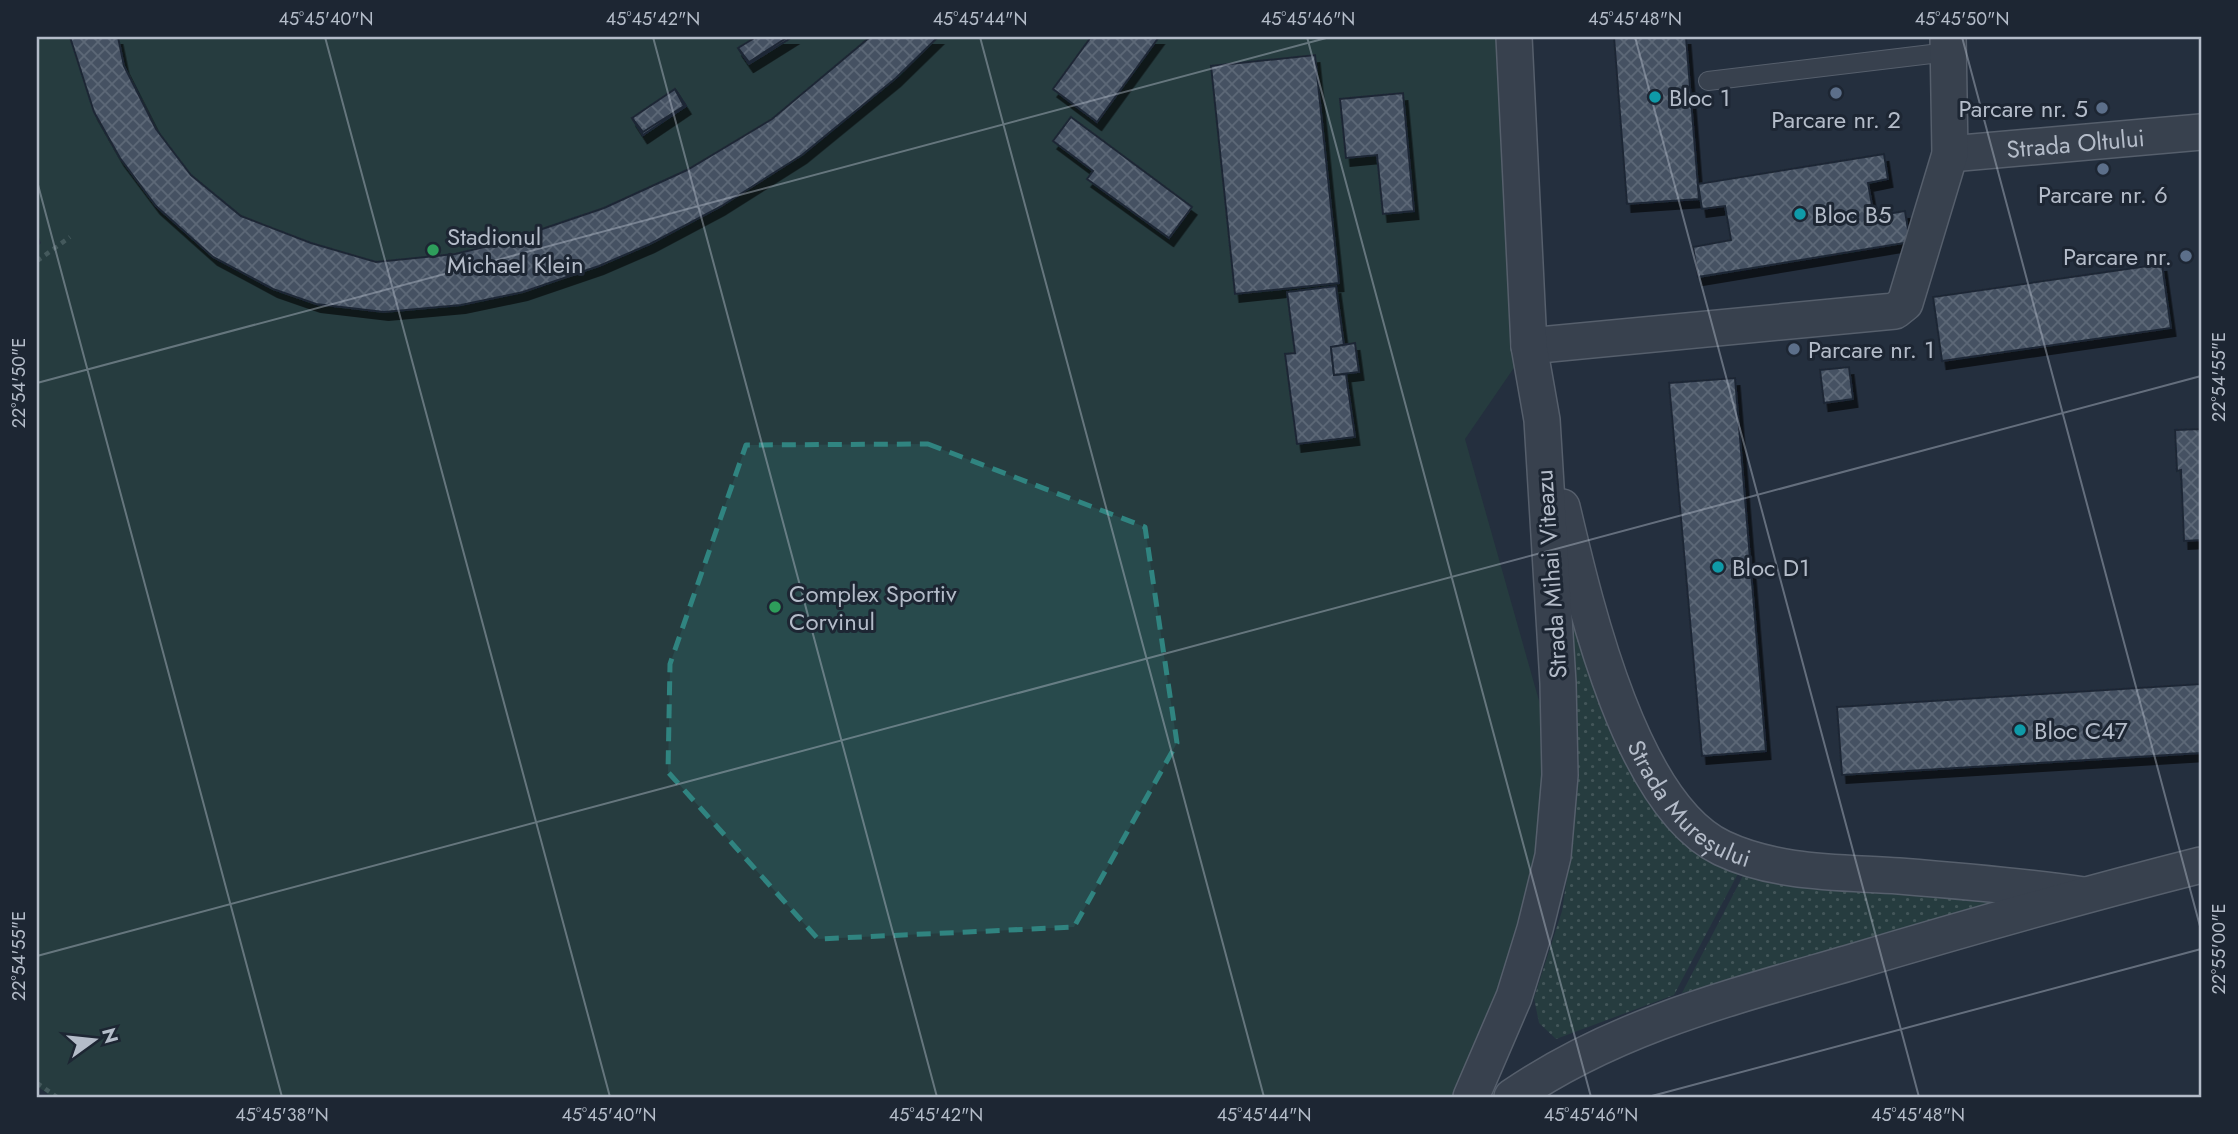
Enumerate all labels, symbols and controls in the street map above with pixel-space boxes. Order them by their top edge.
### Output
text: 45°45'40"N [278,6,374,32]
text: 45°45'42"N [606,6,700,32]
text: 45°45'44"N [933,6,1027,32]
text: 45°45'46"N [1261,6,1355,32]
text: 45°45'48"N [1588,6,1682,32]
text: 45°45'50"N [1915,6,2009,32]
place label: Bloc 1 [1669,80,1731,115]
marker: Parcare nr. 2 [1828,85,1844,101]
marker: Bloc 1 [1647,89,1663,105]
place label: Parcare nr. 5 [1958,91,2088,126]
marker: Parcare nr. 5 [2094,100,2110,116]
place label: Parcare nr. 2 [1771,102,1901,137]
street label: Strada Oltului [2005,120,2146,166]
marker: Parcare nr. 6 [2095,161,2111,177]
place label: Parcare nr. 6 [2038,177,2168,212]
place label: Bloc B5 [1814,197,1892,232]
marker: Bloc B5 [1792,206,1808,222]
place label: Stadionul Michael Klein [447,219,584,282]
place label: Parcare nr. [2063,239,2172,274]
marker: Stadionul Michael Klein [425,242,441,258]
marker: Parcare nr. [2178,248,2194,264]
place label: Parcare nr. 1 [1808,332,1935,367]
text: 22°54'55"E [2206,332,2232,422]
text: 22°54'50"E [6,338,32,428]
marker: Parcare nr. 1 [1786,341,1802,357]
street label: Strada Mihai Viteazu [1526,468,1576,680]
place label: Bloc D1 [1732,550,1810,585]
marker: Bloc D1 [1710,559,1726,575]
place label: Complex Sportiv Corvinul [789,576,957,639]
marker: Complex Sportiv Corvinul [767,599,783,615]
place label: Bloc C47 [2034,713,2128,748]
marker: Bloc C47 [2012,722,2028,738]
street label: Strada Mureșului [1619,734,1755,875]
text: 22°55'00"E [2206,904,2232,994]
text: 22°54'55"E [6,911,32,1001]
north arrow [60,1004,130,1074]
text: N [95,1025,125,1047]
text: 45°45'38"N [235,1102,329,1128]
text: 45°45'40"N [561,1102,657,1128]
text: 45°45'42"N [889,1102,983,1128]
text: 45°45'44"N [1217,1102,1311,1128]
text: 45°45'46"N [1544,1102,1638,1128]
text: 45°45'48"N [1871,1102,1965,1128]

